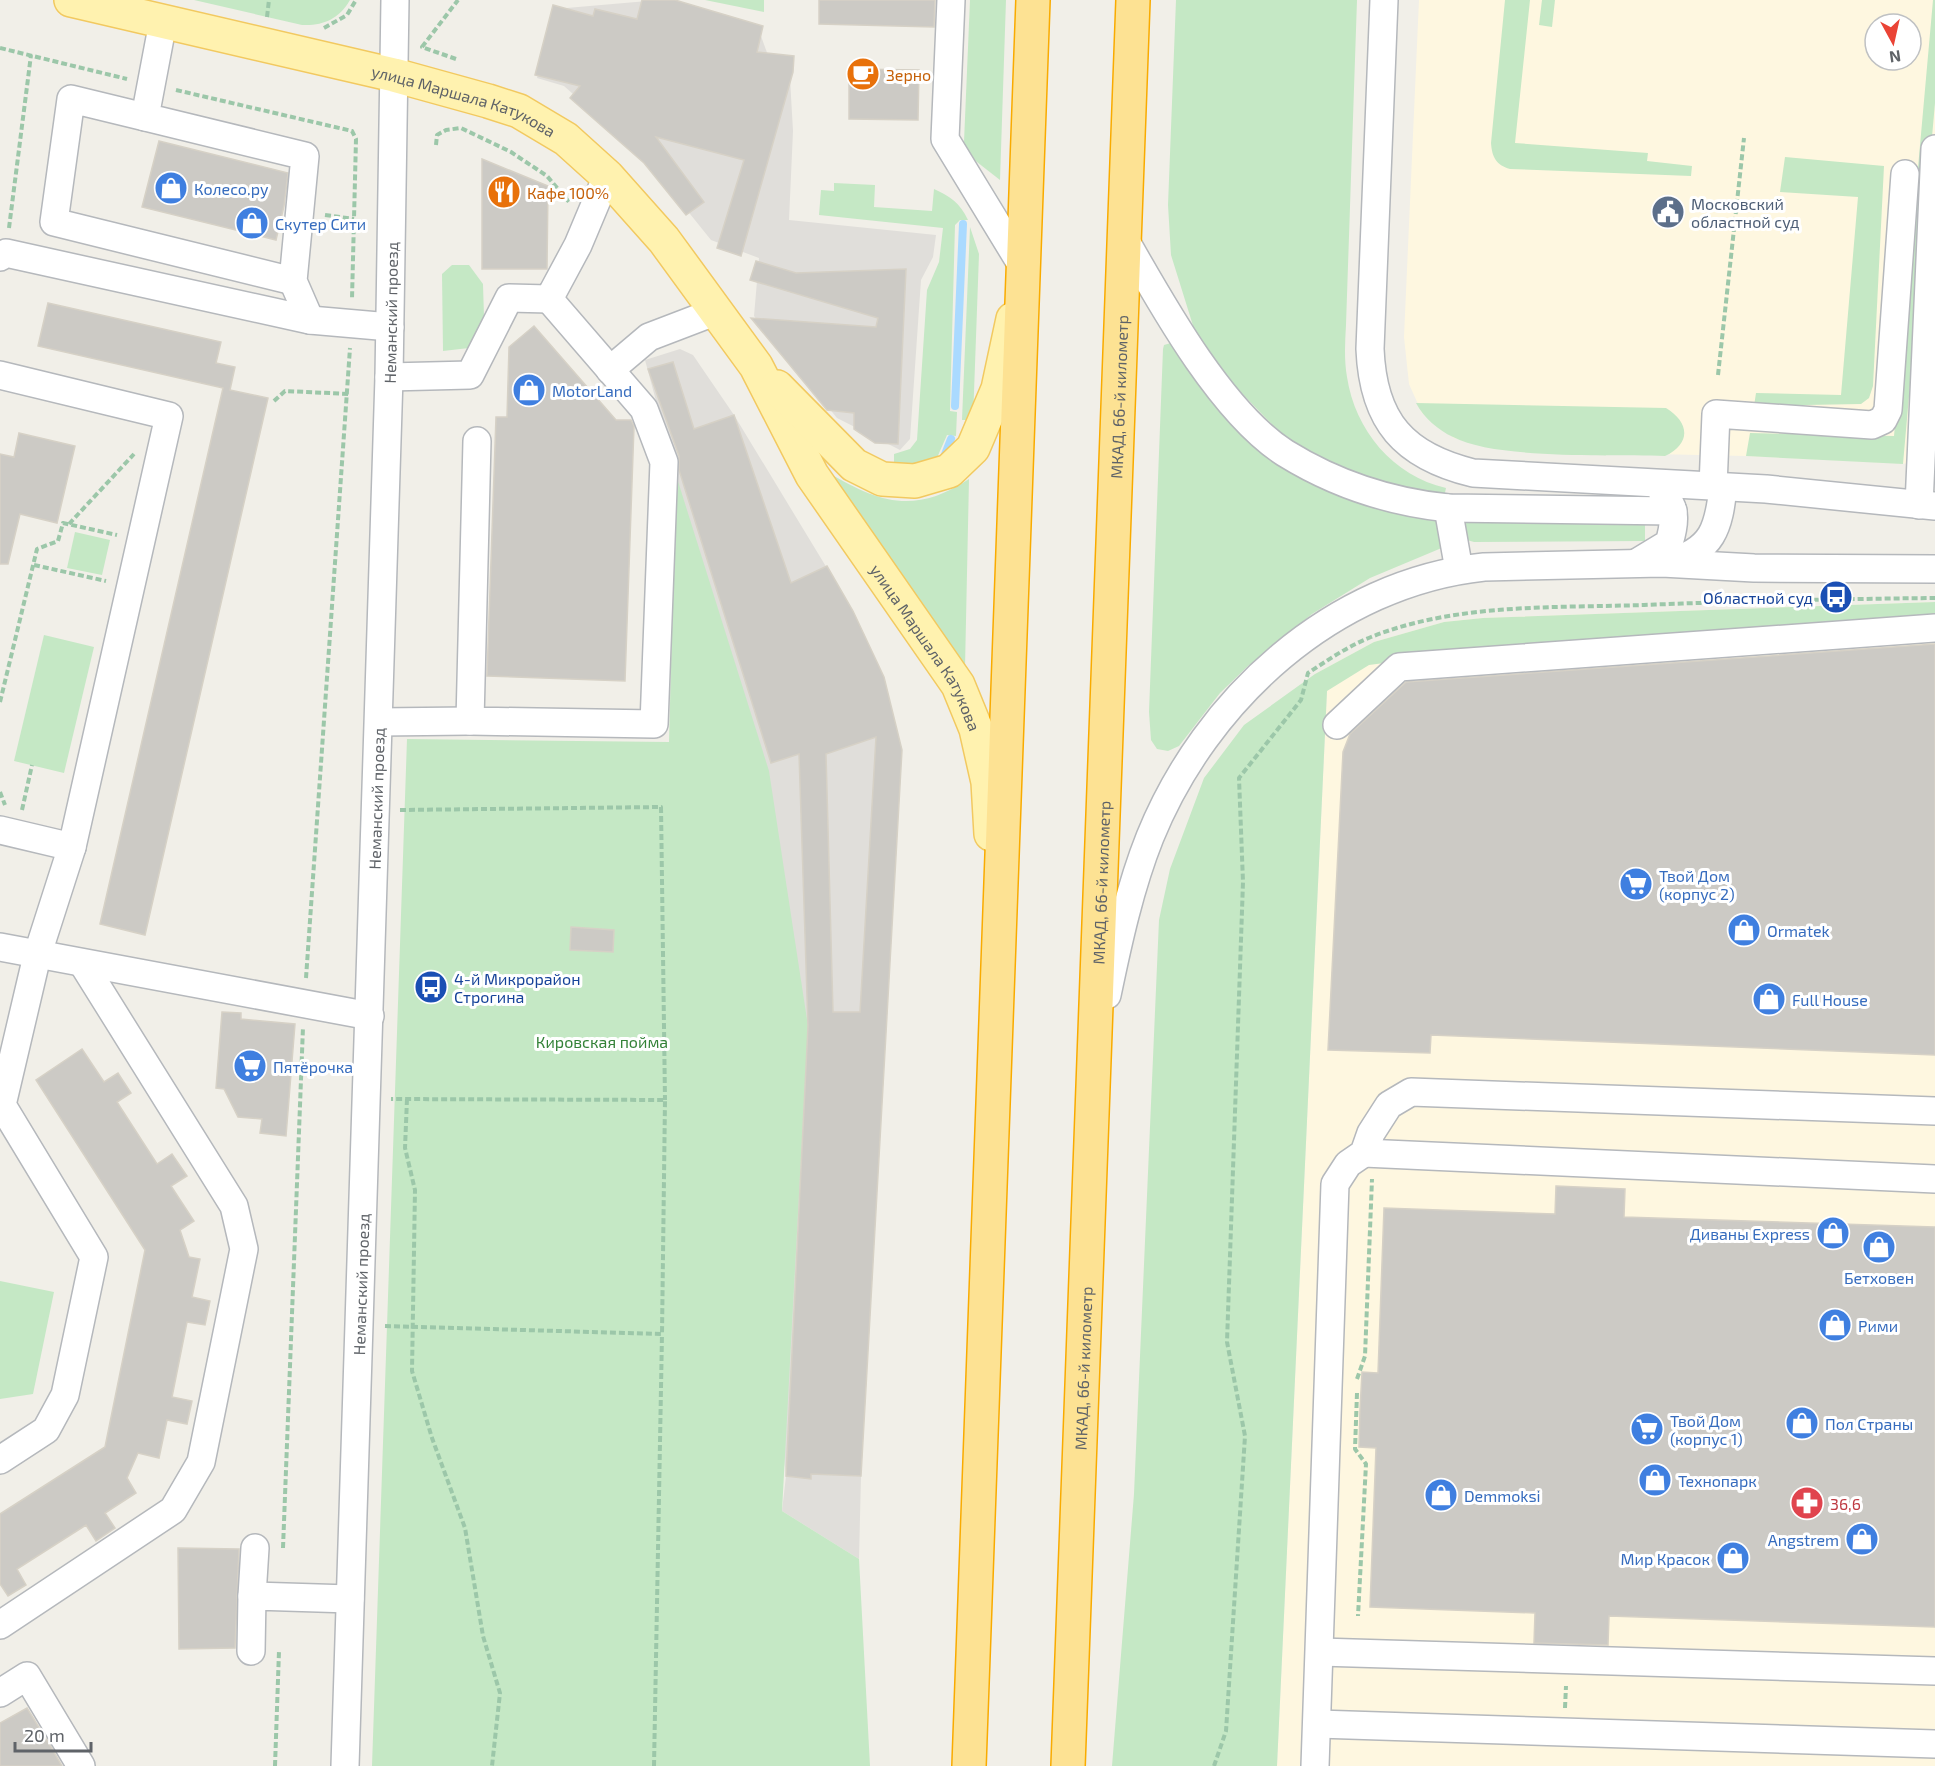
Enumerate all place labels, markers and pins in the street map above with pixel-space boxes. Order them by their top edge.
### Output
cafe icon: Зерно [845,56,881,92]
place label: Зерно [886,65,931,84]
shop icon: Колесо.ру [153,170,189,206]
restaurant icon: Кафе 100% [486,174,522,210]
place label: Колесо.ру [194,179,269,199]
place label: Кафе 100% [527,183,609,202]
public building icon: Московский областной суд [1650,194,1686,230]
place label: Московский областной суд [1691,194,1799,232]
shop icon: Скутер Сити [234,205,270,241]
place label: Скутер Сити [275,214,366,234]
shop icon: MotorLand [511,372,547,408]
place label: MotorLand [552,381,632,400]
bus stop icon: Областной суд [1818,579,1854,615]
place label: Областной суд [1703,588,1813,608]
supermarket icon: Твой Дом (корпус 2) [1618,866,1654,902]
place label: Твой Дом (корпус 2) [1659,866,1735,904]
shop icon: Ormatek [1726,912,1762,948]
place label: Ormatek [1767,921,1830,940]
bus stop icon: 4-й Микрорайон Строгина [413,969,449,1005]
place label: 4-й Микрорайон Строгина [454,969,580,1006]
shop icon: Full House [1751,981,1787,1017]
place label: Full House [1792,990,1868,1009]
supermarket icon: Пятёрочка [232,1048,268,1084]
place label: Пятёрочка [273,1057,353,1076]
shop icon: Диваны Express [1815,1215,1851,1251]
place label: Диваны Express [1690,1224,1810,1243]
shop icon: Бетховен [1861,1229,1897,1265]
place label: Бетховен [1844,1268,1914,1287]
shop icon: Рими [1817,1307,1853,1343]
place label: Рими [1858,1316,1898,1335]
shop icon: Пол Страны [1784,1405,1820,1441]
supermarket icon: Твой Дом (корпус 1) [1629,1411,1665,1447]
place label: Твой Дом (корпус 1) [1670,1411,1743,1449]
place label: Пол Страны [1825,1414,1913,1433]
shop icon: Технопарк [1637,1462,1673,1498]
place label: Технопарк [1678,1471,1757,1490]
shop icon: Demmoksi [1423,1477,1459,1513]
pharmacy icon: 36,6 [1789,1485,1825,1521]
place label: Demmoksi [1464,1486,1541,1505]
place label: 36,6 [1830,1494,1861,1513]
shop icon: Angstrem [1844,1521,1880,1557]
place label: Angstrem [1768,1530,1839,1549]
shop icon: Мир Красок [1715,1540,1751,1576]
place label: Мир Красок [1620,1549,1710,1568]

